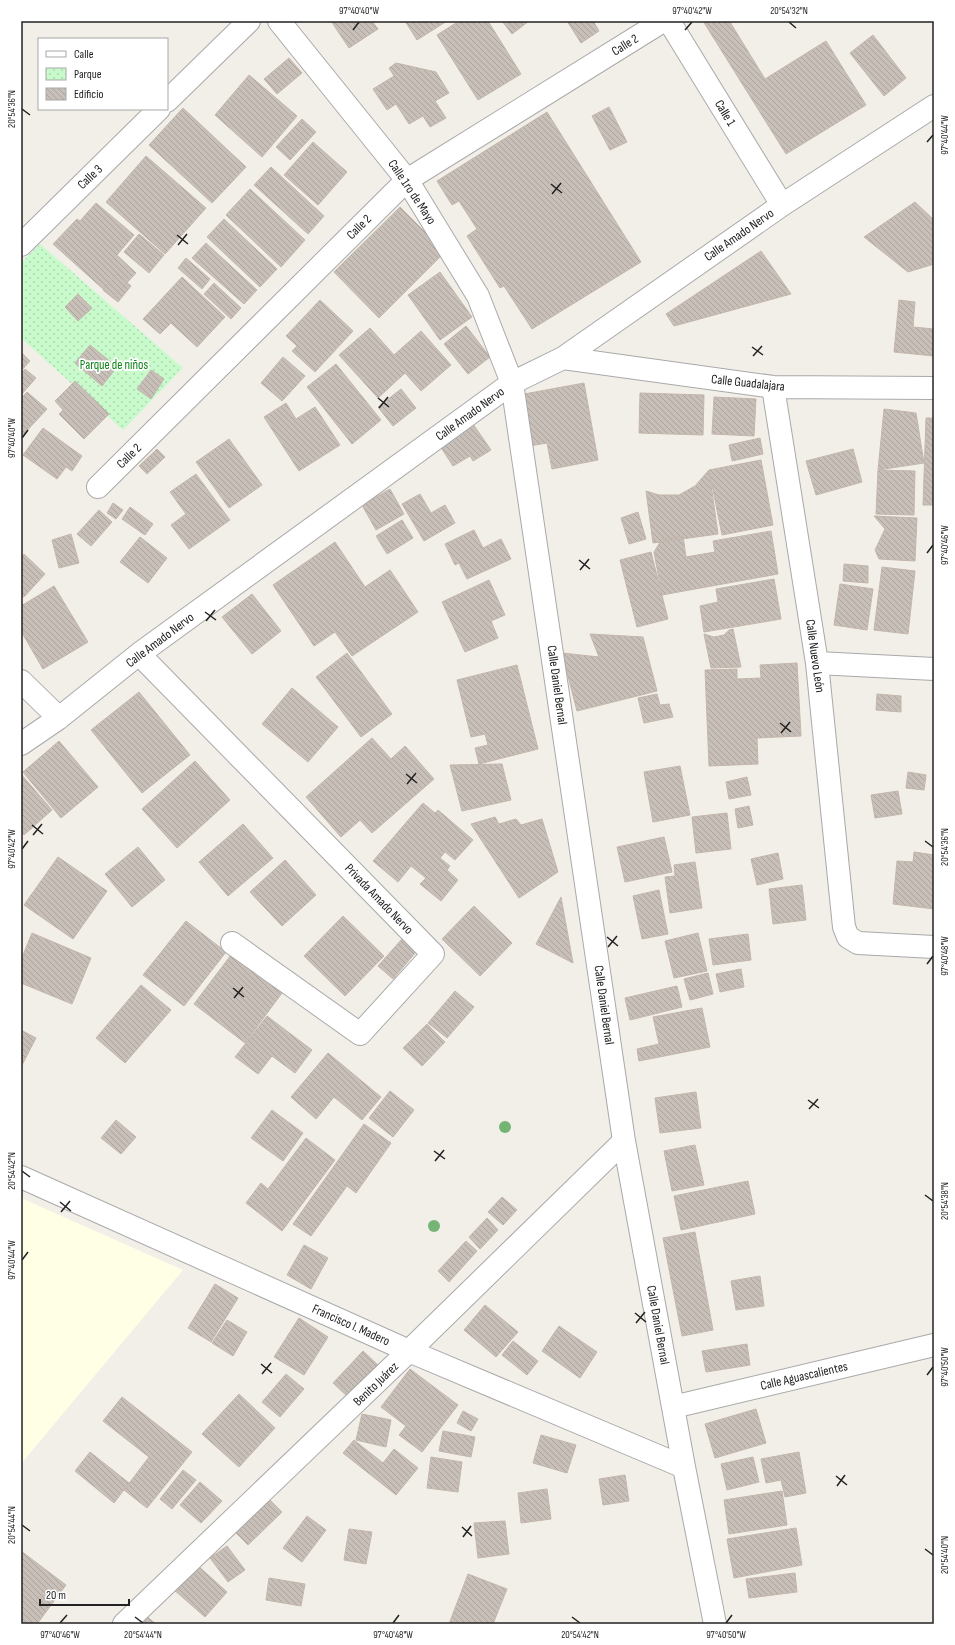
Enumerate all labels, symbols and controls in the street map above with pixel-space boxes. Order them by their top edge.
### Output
text: 97°40'40"W [339,5,379,17]
text: 97°40'42"W [672,5,712,17]
text: 20°54'32"N [770,5,808,17]
street label: Calle 2 [609,31,641,59]
legend [38,38,168,110]
text: Calle [74,47,94,62]
text: Parque [74,67,102,82]
text: Edificio [74,87,103,102]
text: 20°54'36"N [6,90,18,128]
street label: Calle 1 [711,97,739,129]
text: 97°40'44"W [939,115,951,155]
street label: Calle 1ro de Mayo [384,157,440,227]
street label: Calle 3 [74,161,106,193]
street label: Calle Amado Nervo [701,205,777,265]
street label: Calle 2 [343,211,375,243]
park label: Parque de niños [80,357,148,373]
street label: Calle Guadalajara [710,371,786,395]
street label: Calle Amado Nervo [432,384,508,444]
text: 97°40'40"W [6,418,18,458]
street label: Calle 2 [113,440,145,472]
text: 97°40'46"W [939,525,951,565]
street label: Calle Amado Nervo [123,609,197,671]
street label: Calle Nuevo León [802,618,828,694]
street label: Calle Daniel Bernal [544,644,570,726]
text: 20°54'36"N [939,828,951,866]
text: 97°40'42"W [6,829,18,869]
street label: Privada Amado Nervo [341,860,417,938]
text: 97°40'48"W [939,936,951,976]
street label: Calle Daniel Bernal [591,964,617,1046]
text: 20°54'42"N [6,1152,18,1190]
text: 20°54'38"N [939,1182,951,1220]
text: 97°40'44"W [6,1240,18,1280]
street label: Calle Daniel Bernal [643,1284,673,1366]
street label: Francisco I. Madero [310,1301,392,1349]
text: 97°40'50"W [939,1347,951,1387]
street label: Benito Juárez [350,1358,402,1409]
street label: Calle Aguascalientes [759,1358,849,1394]
text: 20°54'44"N [6,1506,18,1544]
text: 20°54'40"N [939,1536,951,1574]
scale bar [40,1581,129,1607]
text: 20 m [46,1588,66,1603]
text: 97°40'46"W [40,1629,80,1641]
text: 20°54'44"N [124,1629,162,1641]
text: 97°40'48"W [373,1629,413,1641]
text: 20°54'42"N [561,1629,599,1641]
text: 97°40'50"W [706,1629,746,1641]

